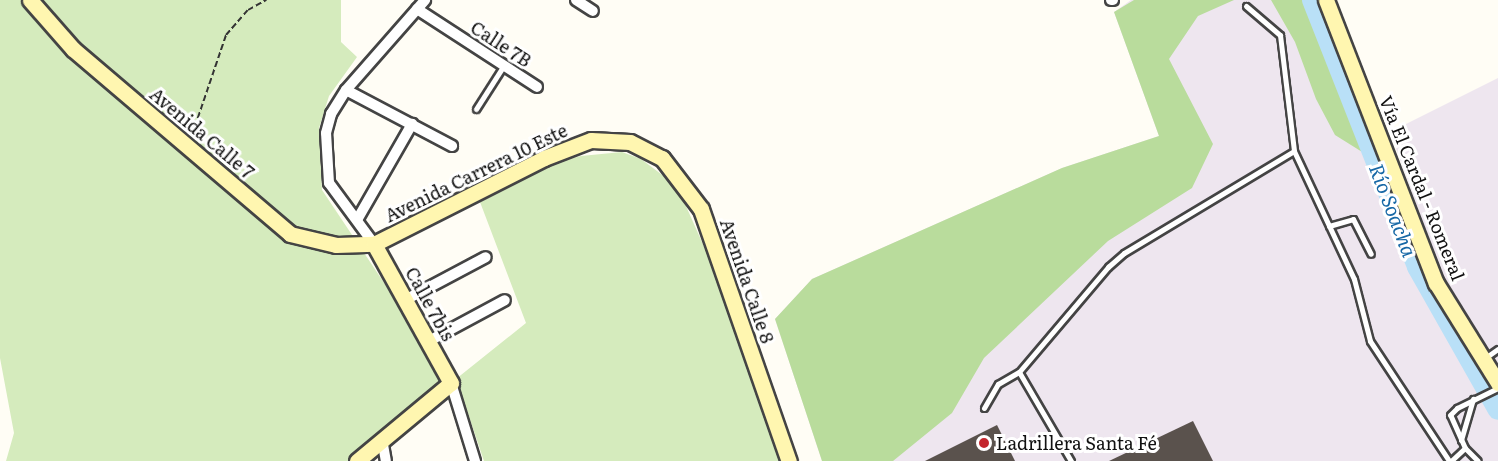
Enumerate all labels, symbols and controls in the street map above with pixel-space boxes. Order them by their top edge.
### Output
street label: Calle 7B [467,16,535,72]
street label: Avenida Calle 7 [146,83,258,183]
street label: Vía El Cardal - Romeral [1375,92,1469,284]
street label: Avenida Carrera 10 Este [381,119,571,227]
water label: Río Soacha [1365,160,1423,260]
street label: Avenida Calle 8 [716,216,778,346]
street label: Calle 7bis [401,263,459,345]
place label: Ladrillera Santa Fé [996,432,1157,454]
marker: Ladrillera Santa Fé [977,436,991,450]

